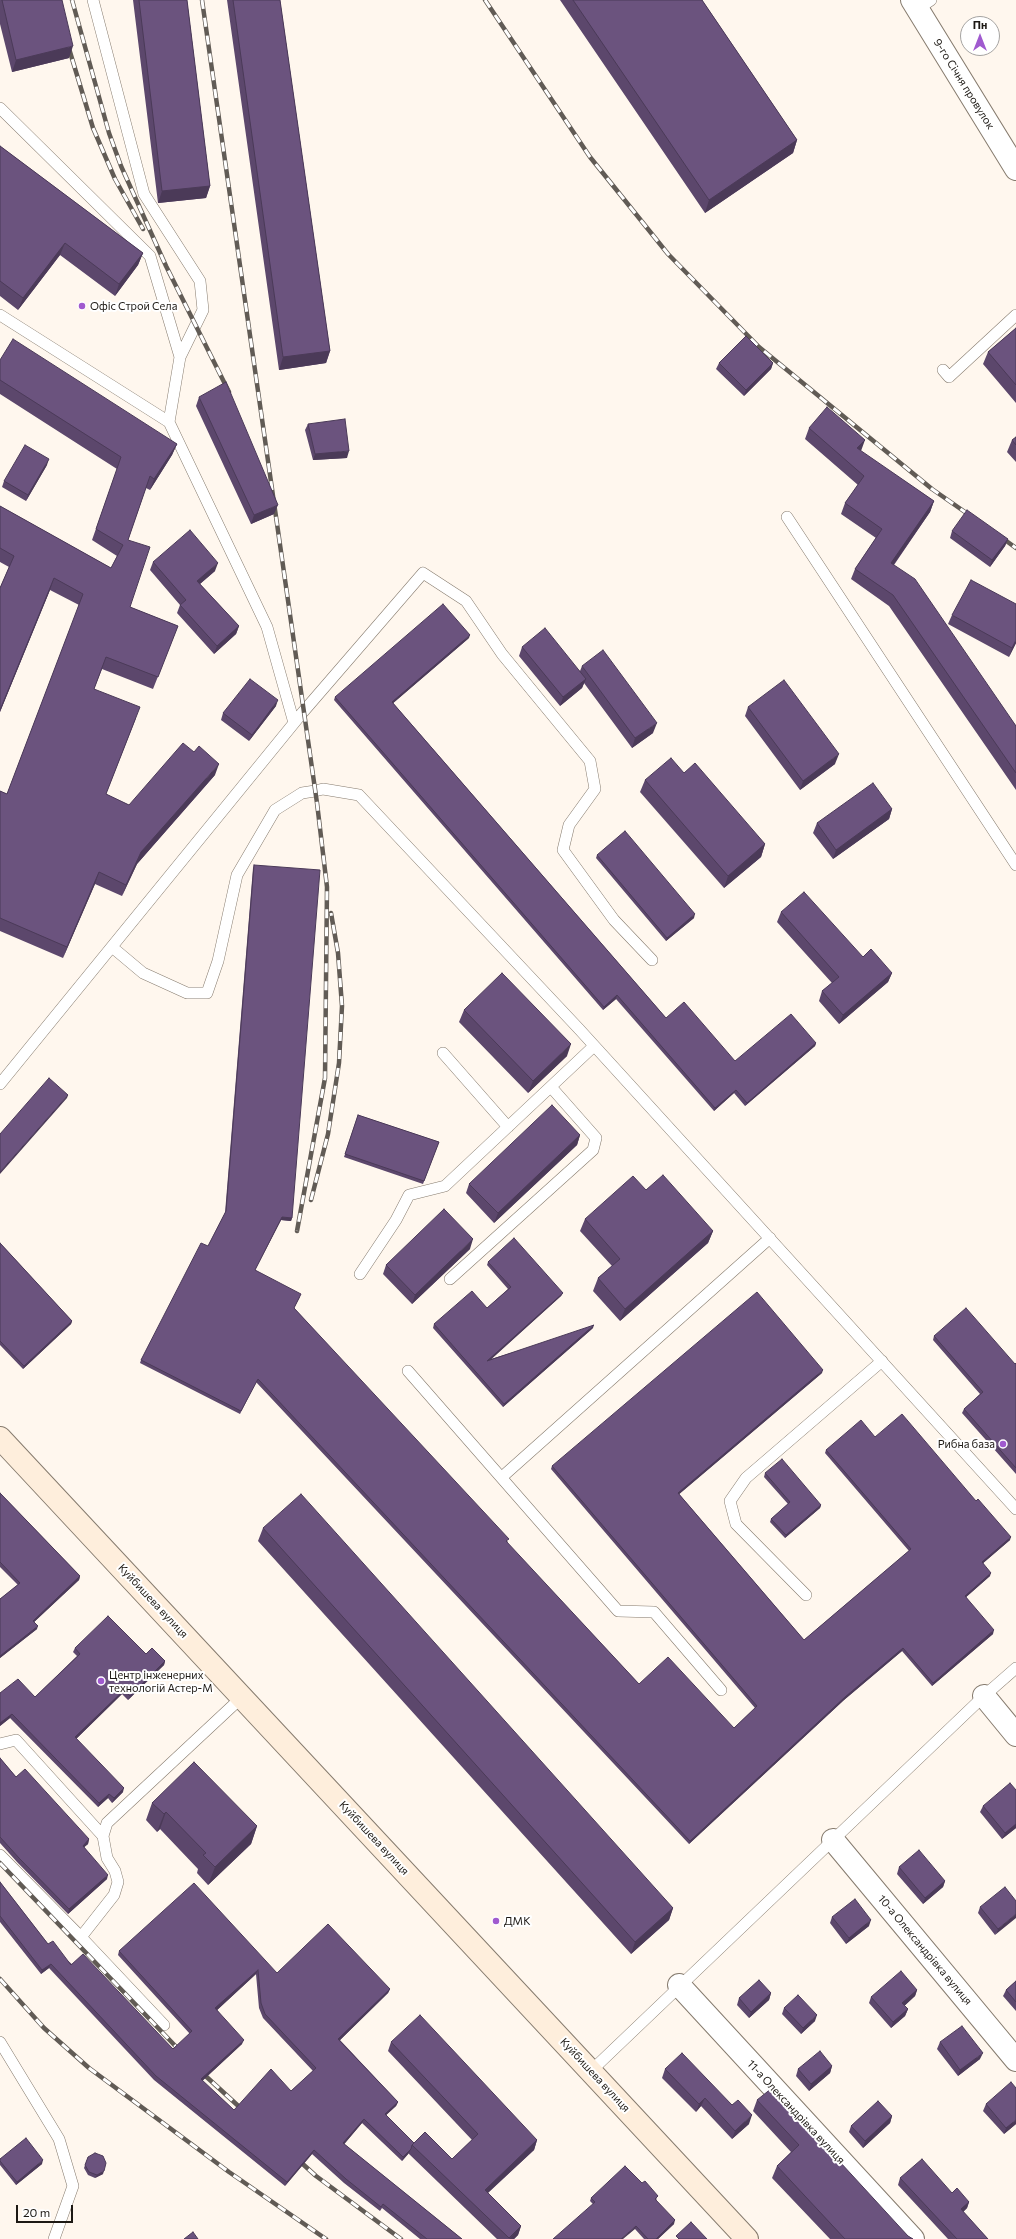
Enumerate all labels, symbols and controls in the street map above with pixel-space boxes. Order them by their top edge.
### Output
north arrow [960,16,1000,56]
text: Пн [973,18,987,31]
street label: 9-го Січня провулок [931,36,997,132]
place label: Офіс Строй Села [90,299,177,313]
marker: Офіс Строй Села [77,301,87,311]
place label: Рибна база [938,1437,995,1451]
marker: Рибна база [998,1439,1008,1449]
street label: Куйбишева вулиця [115,1561,191,1641]
place label: Центр інженерних технологій Астер-М [109,1668,213,1694]
marker: Центр інженерних технологій Астер-М [96,1676,106,1686]
street label: Куйбишева вулиця [336,1798,412,1878]
street label: 10-а Олександрівка вулиця [875,1892,975,2008]
place label: ДМК [504,1914,531,1928]
marker: ДМК [491,1916,501,1926]
street label: Куйбишева вулиця [557,2035,633,2115]
street label: 11-а Олександрівка вулиця [744,2057,848,2167]
scale bar [18,2197,75,2223]
text: 20 m [23,2205,50,2219]

